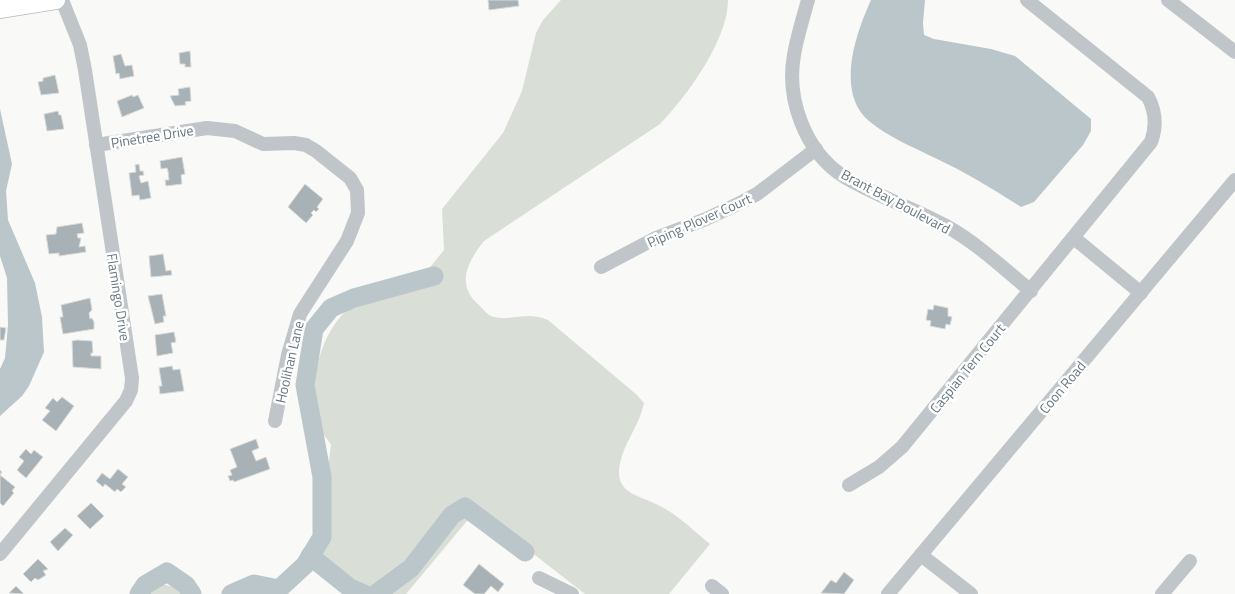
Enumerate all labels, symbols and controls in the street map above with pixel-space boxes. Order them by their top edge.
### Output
street label: Pinetree Drive [109,119,195,153]
street label: Brant Bay Boulevard [838,163,954,239]
street label: Piping Plover Court [644,188,755,252]
street label: Flamingo Drive [102,252,136,342]
street label: Hoolihan Lane [269,319,309,405]
street label: Caspian Tern Court [924,319,1010,417]
street label: Coon Road [1034,356,1090,418]

